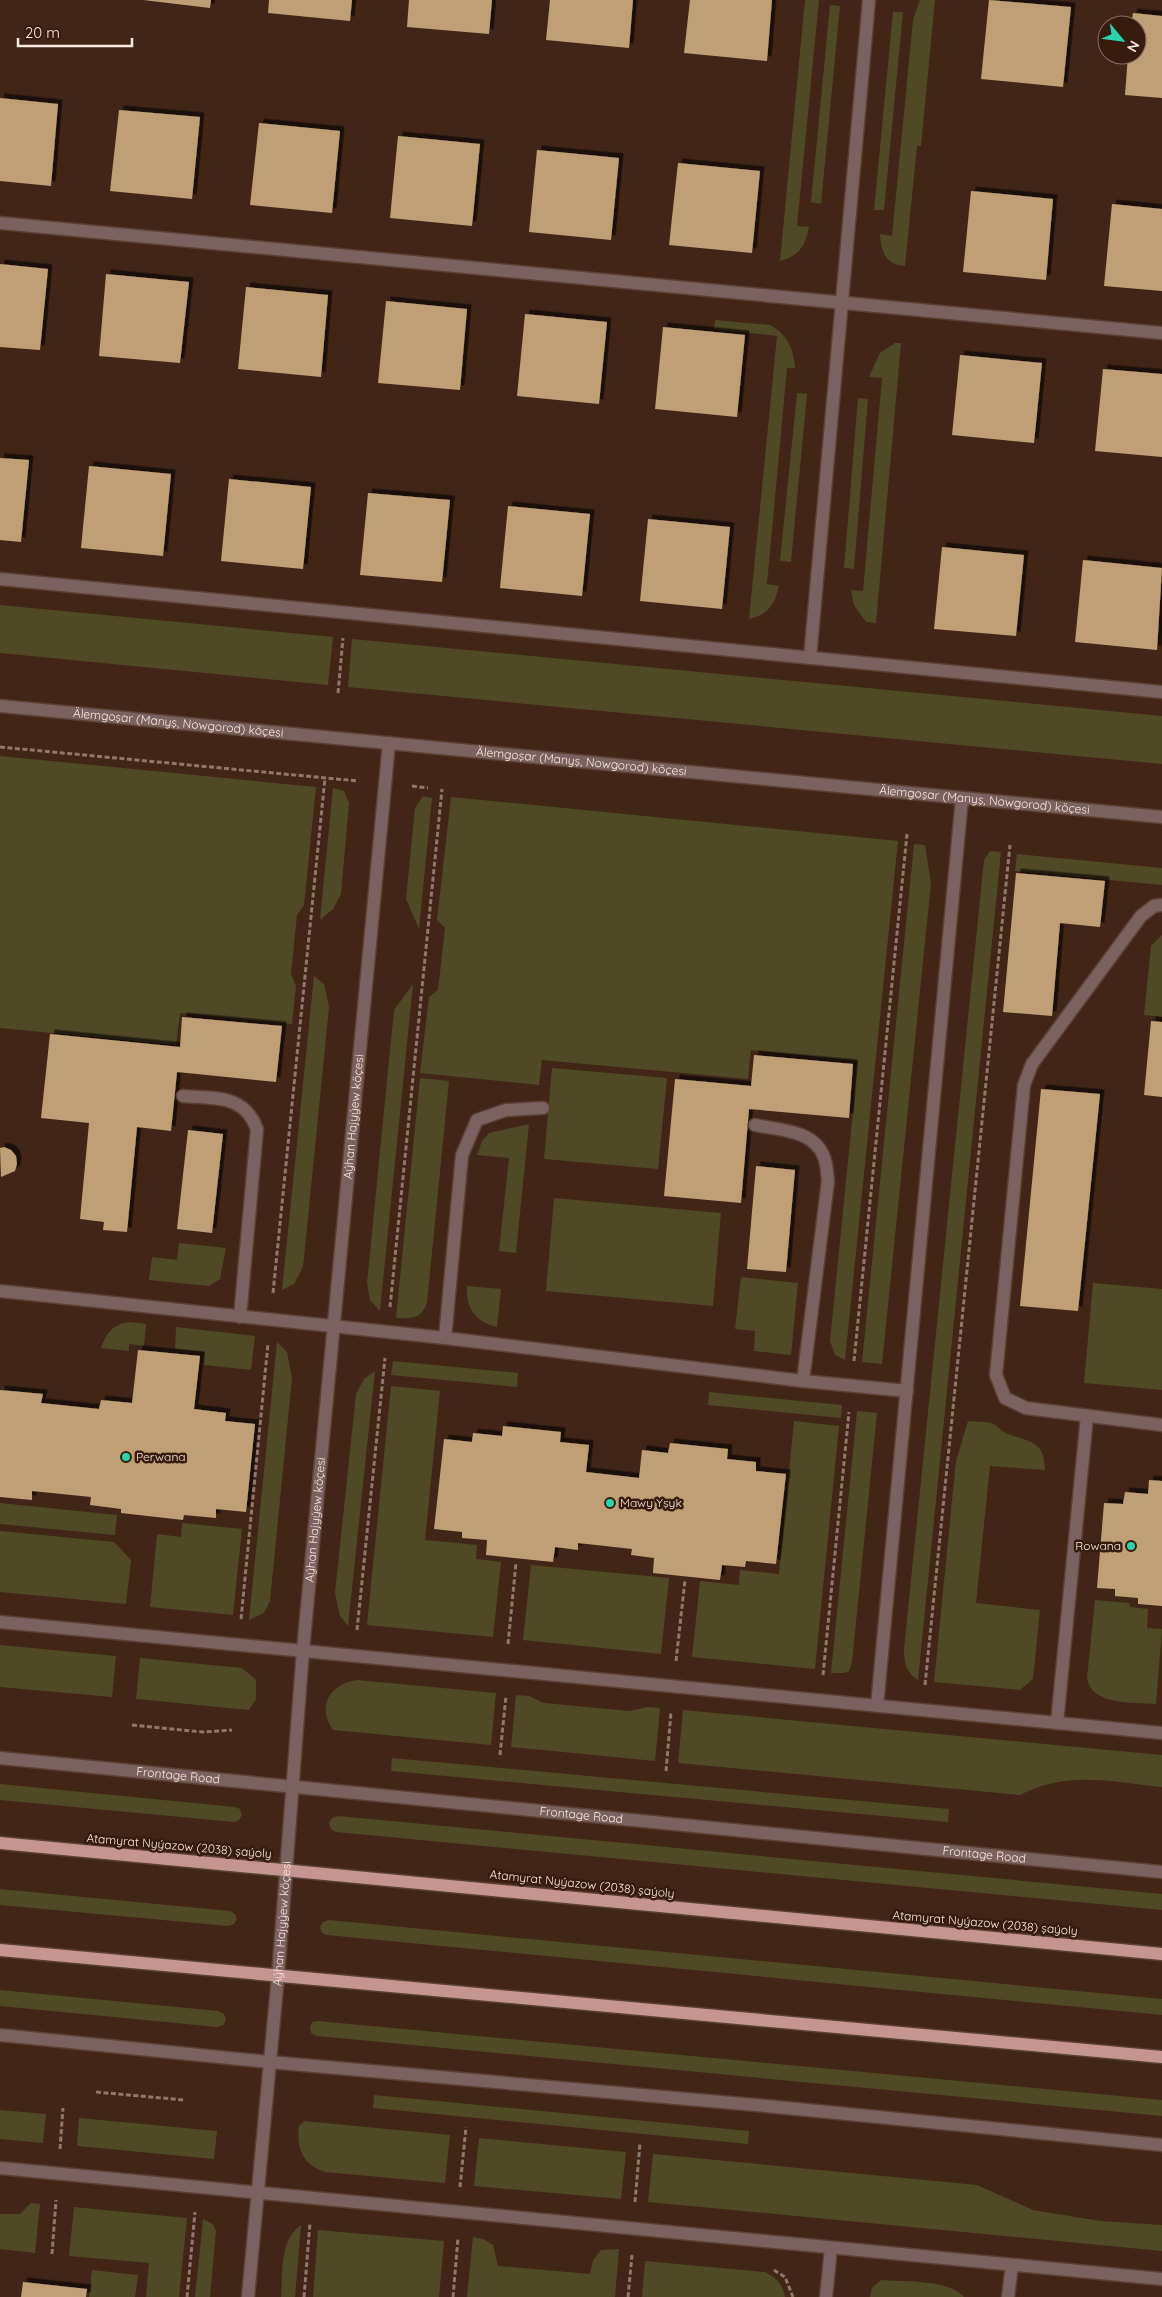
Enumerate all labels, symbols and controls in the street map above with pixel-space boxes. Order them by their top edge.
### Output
scale bar [18,15,131,47]
north arrow [1097,15,1147,65]
text: 20 m [25,23,60,42]
text: N [1123,37,1144,55]
street label: Älemgoşar (Manyş, Nowgorod) köçesi [72,705,284,740]
street label: Älemgoşar (Manyş, Nowgorod) köçesi [476,744,687,779]
street label: Älemgoşar (Manyş, Nowgorod) köçesi [879,782,1090,817]
street label: Aýhan Hajyýew köçesi [340,1054,366,1180]
place label: Perwana [136,1449,186,1464]
marker: Perwana [120,1451,132,1463]
street label: Aýhan Hajyýew köçesi [301,1457,328,1583]
place label: Mawy Yşyk [620,1495,682,1510]
marker: Mawy Yşyk [604,1497,616,1509]
place label: Rowana [1075,1538,1121,1553]
marker: Rowana [1125,1540,1137,1552]
street label: Frontage Road [136,1763,221,1787]
street label: Frontage Road [539,1803,624,1826]
street label: Atamyrat Nyýazow (2038) şaýoly [86,1830,272,1861]
street label: Frontage Road [942,1843,1027,1866]
street label: Aýhan Hajyýew köçesi [269,1860,294,1987]
street label: Atamyrat Nyýazow (2038) şaýoly [489,1866,675,1901]
street label: Atamyrat Nyýazow (2038) şaýoly [892,1907,1078,1938]

